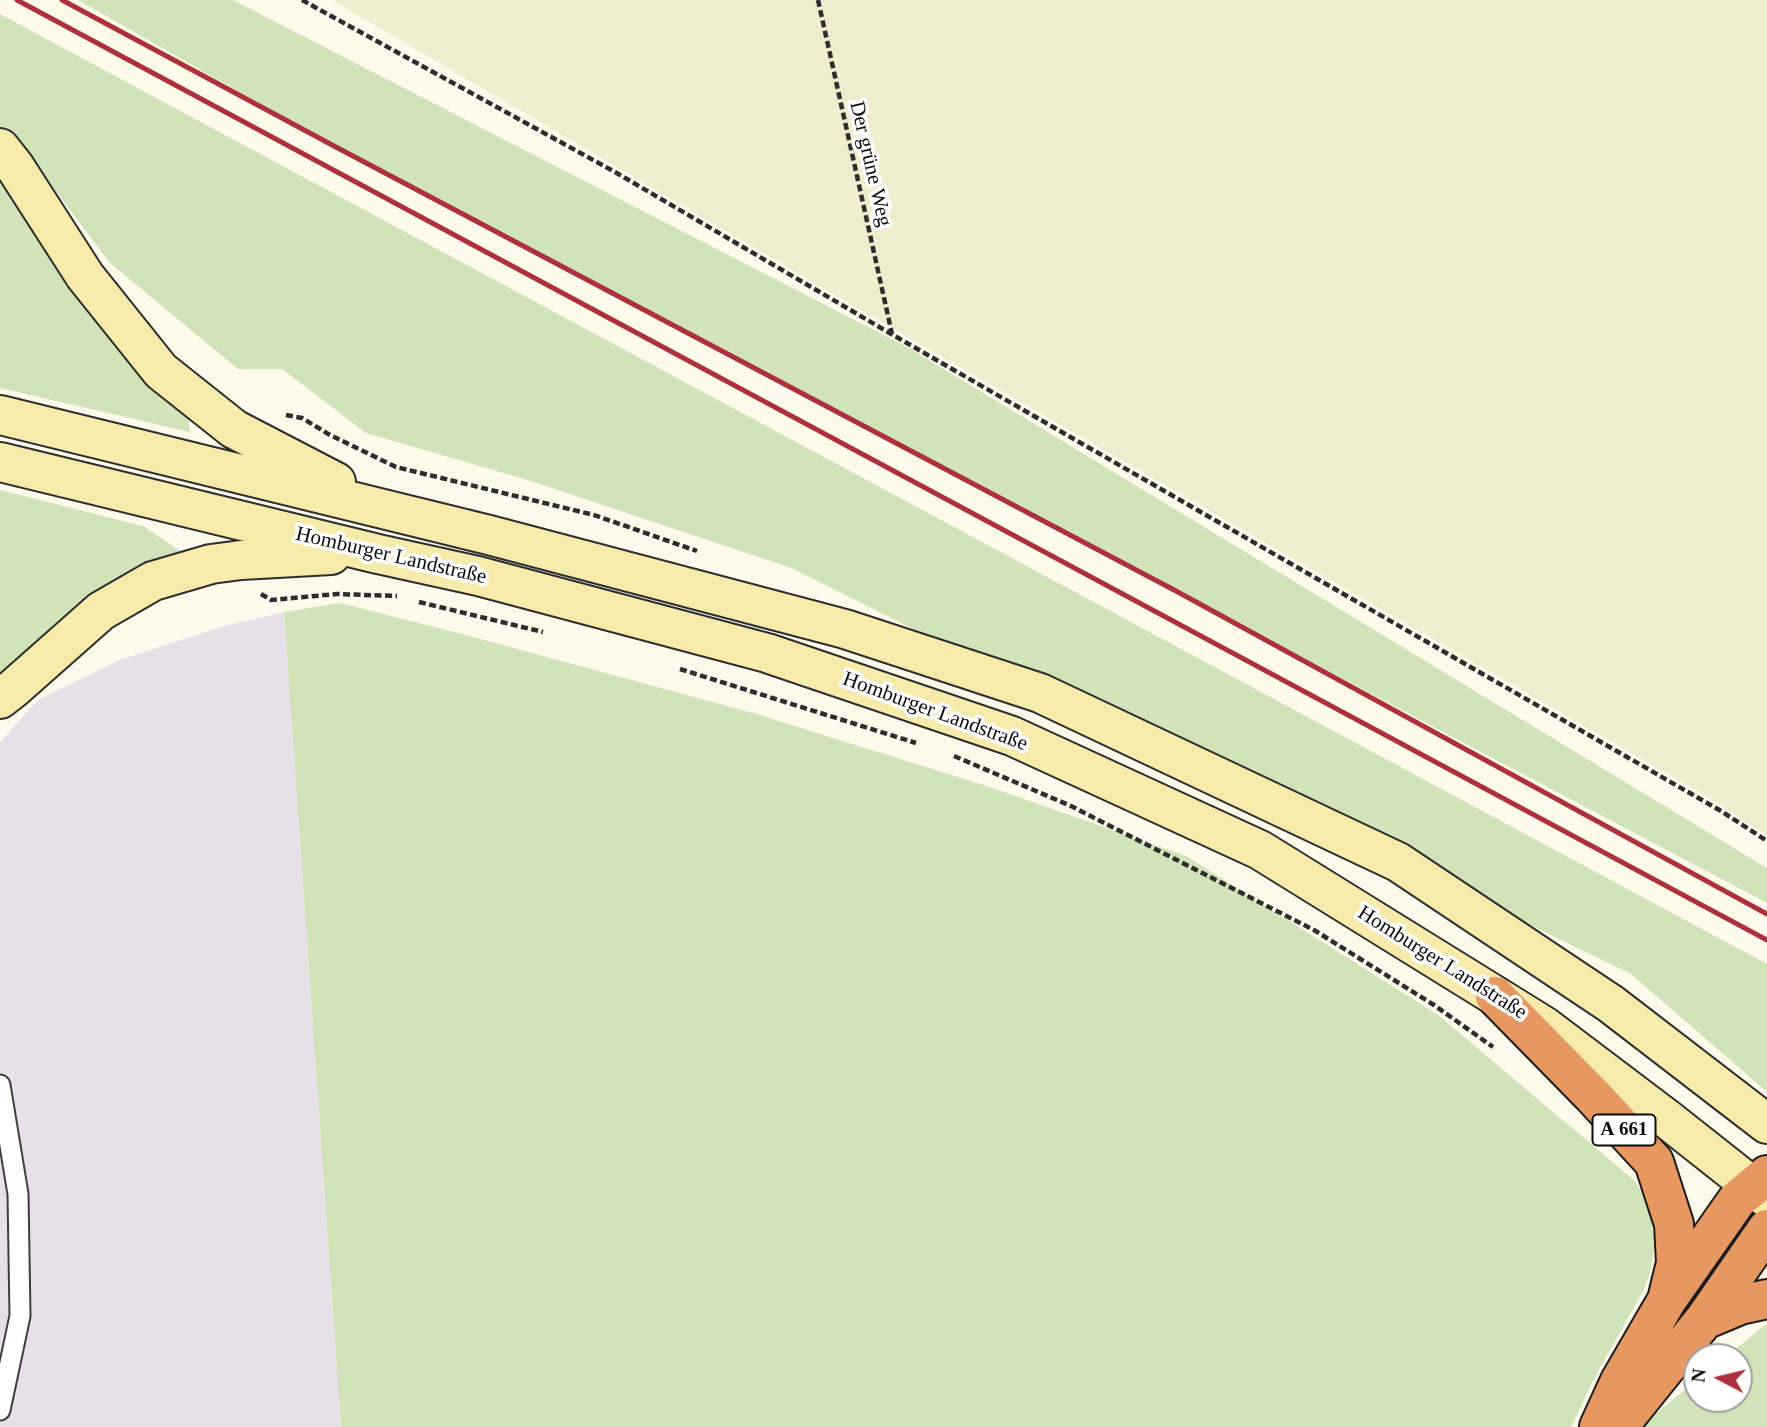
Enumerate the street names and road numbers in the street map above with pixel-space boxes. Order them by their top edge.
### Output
street label: Der grüne Weg [843,99,897,229]
street label: Homburger Landstraße [293,522,489,590]
street label: Homburger Landstraße [839,667,1031,757]
street label: Homburger Landstraße [1353,901,1531,1025]
road number: A 661 [1592,1114,1656,1146]

